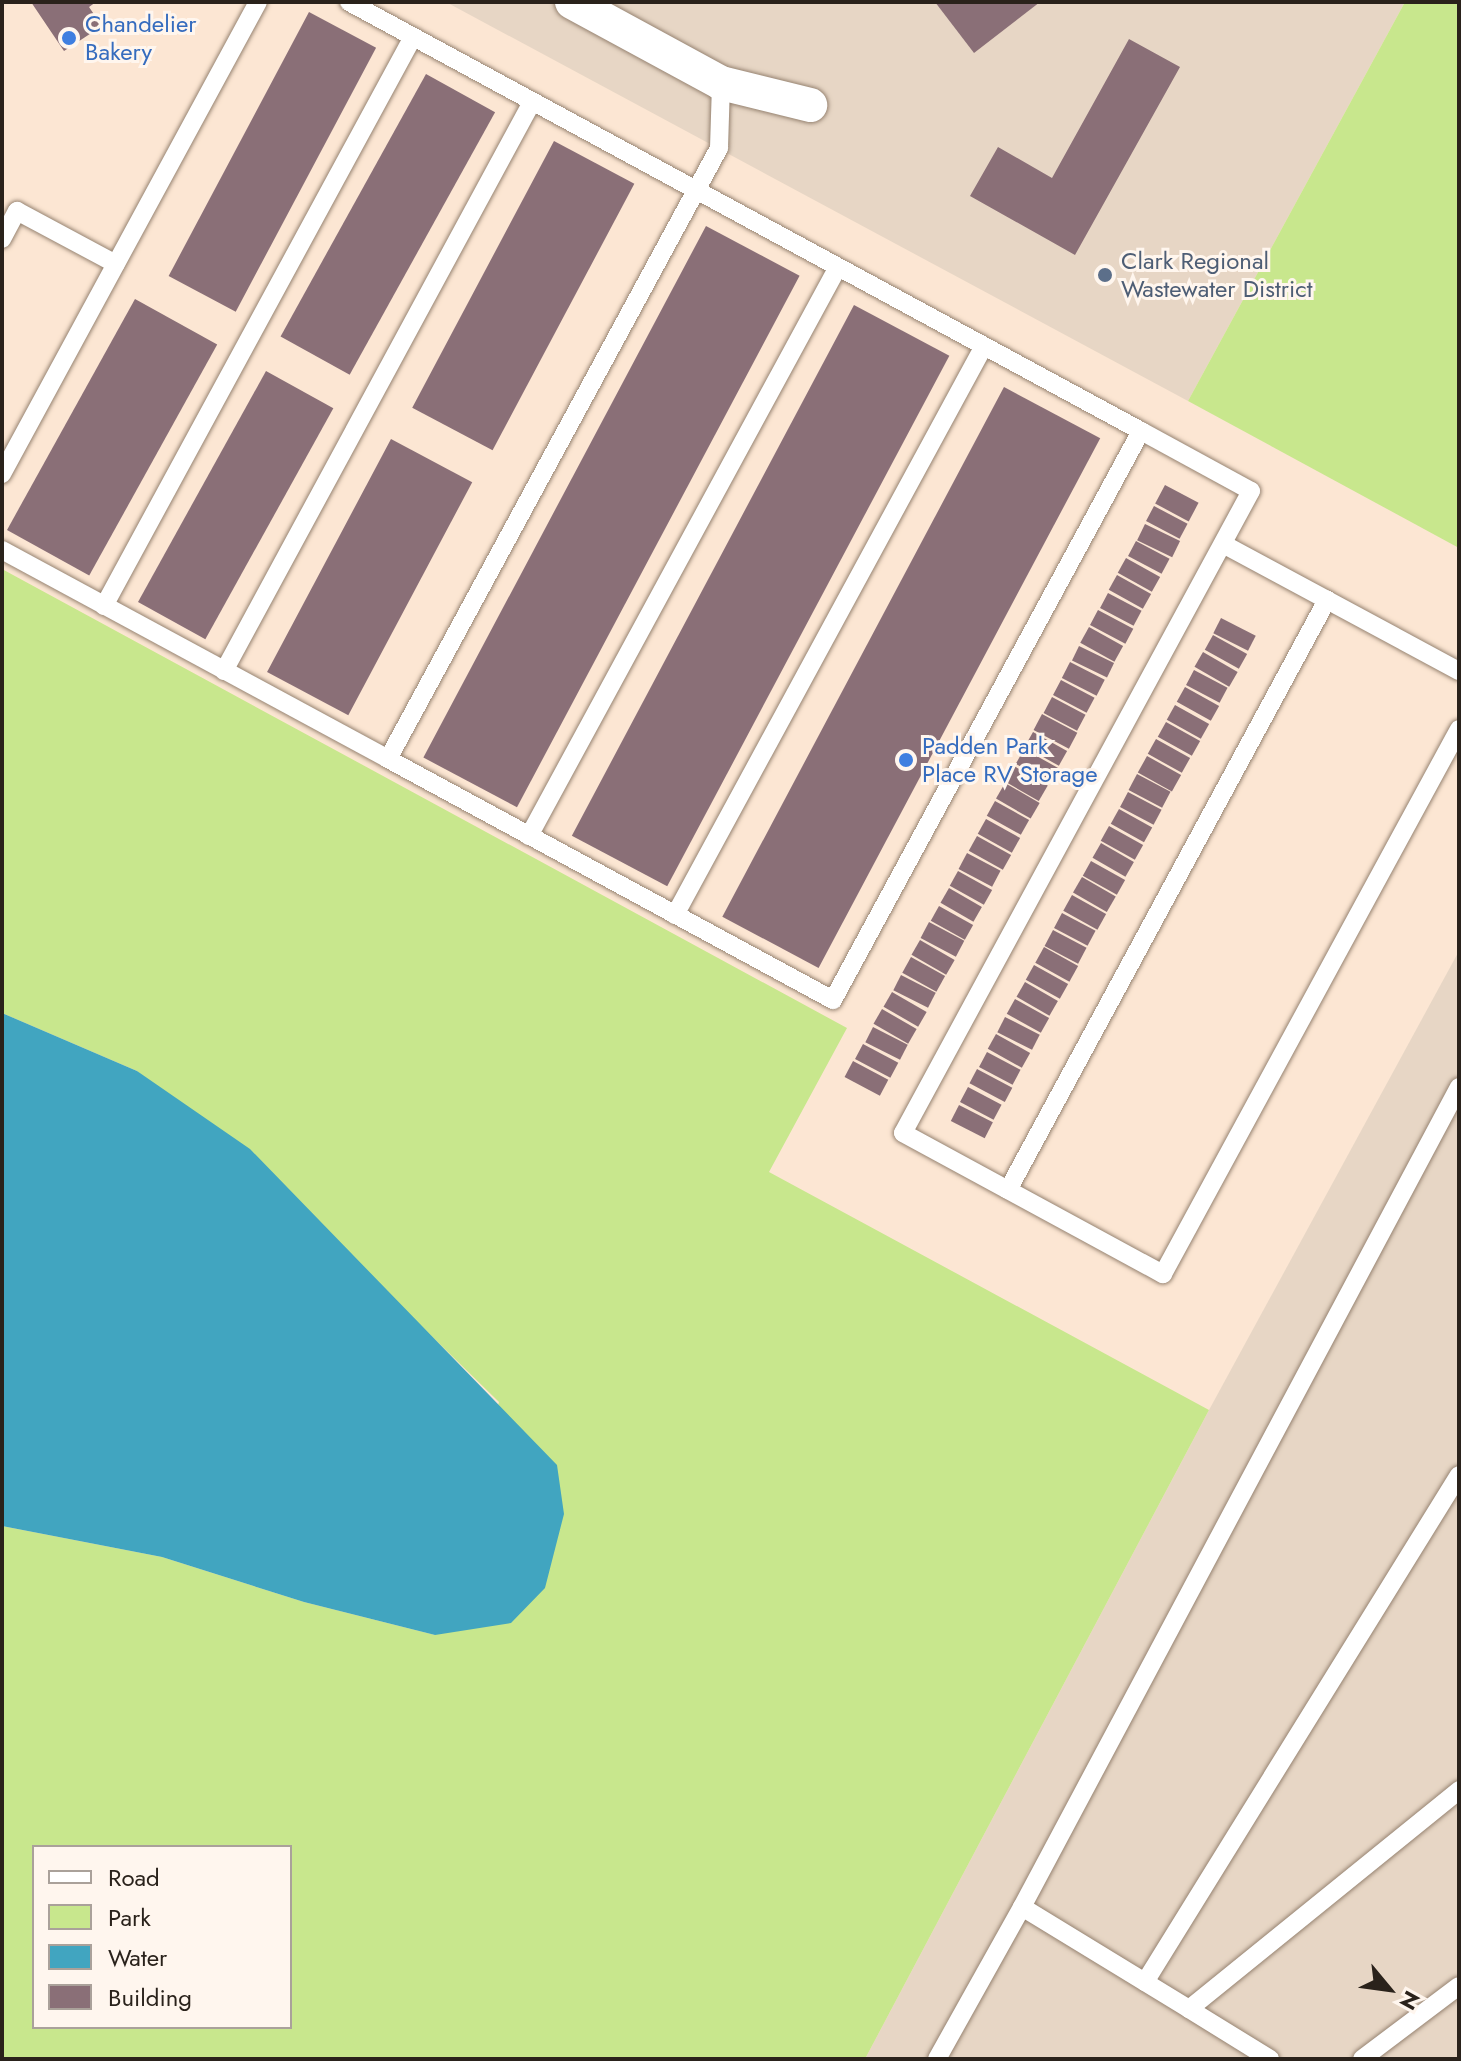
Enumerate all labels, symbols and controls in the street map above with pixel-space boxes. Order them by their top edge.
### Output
place label: Chandelier Bakery [85,10,197,66]
marker: Chandelier Bakery [60,29,78,47]
place label: Clark Regional Wastewater District [1121,247,1312,303]
marker: Clark Regional Wastewater District [1096,266,1114,284]
place label: Padden Park Place RV Storage [922,732,1098,788]
marker: Padden Park Place RV Storage [897,751,915,769]
legend [32,1845,292,2029]
text: Road [108,1860,160,1895]
text: Park [108,1900,151,1935]
text: Water [108,1940,167,1975]
north arrow [1349,1949,1429,2029]
text: Building [108,1980,192,2015]
text: N [1392,1985,1428,2016]

